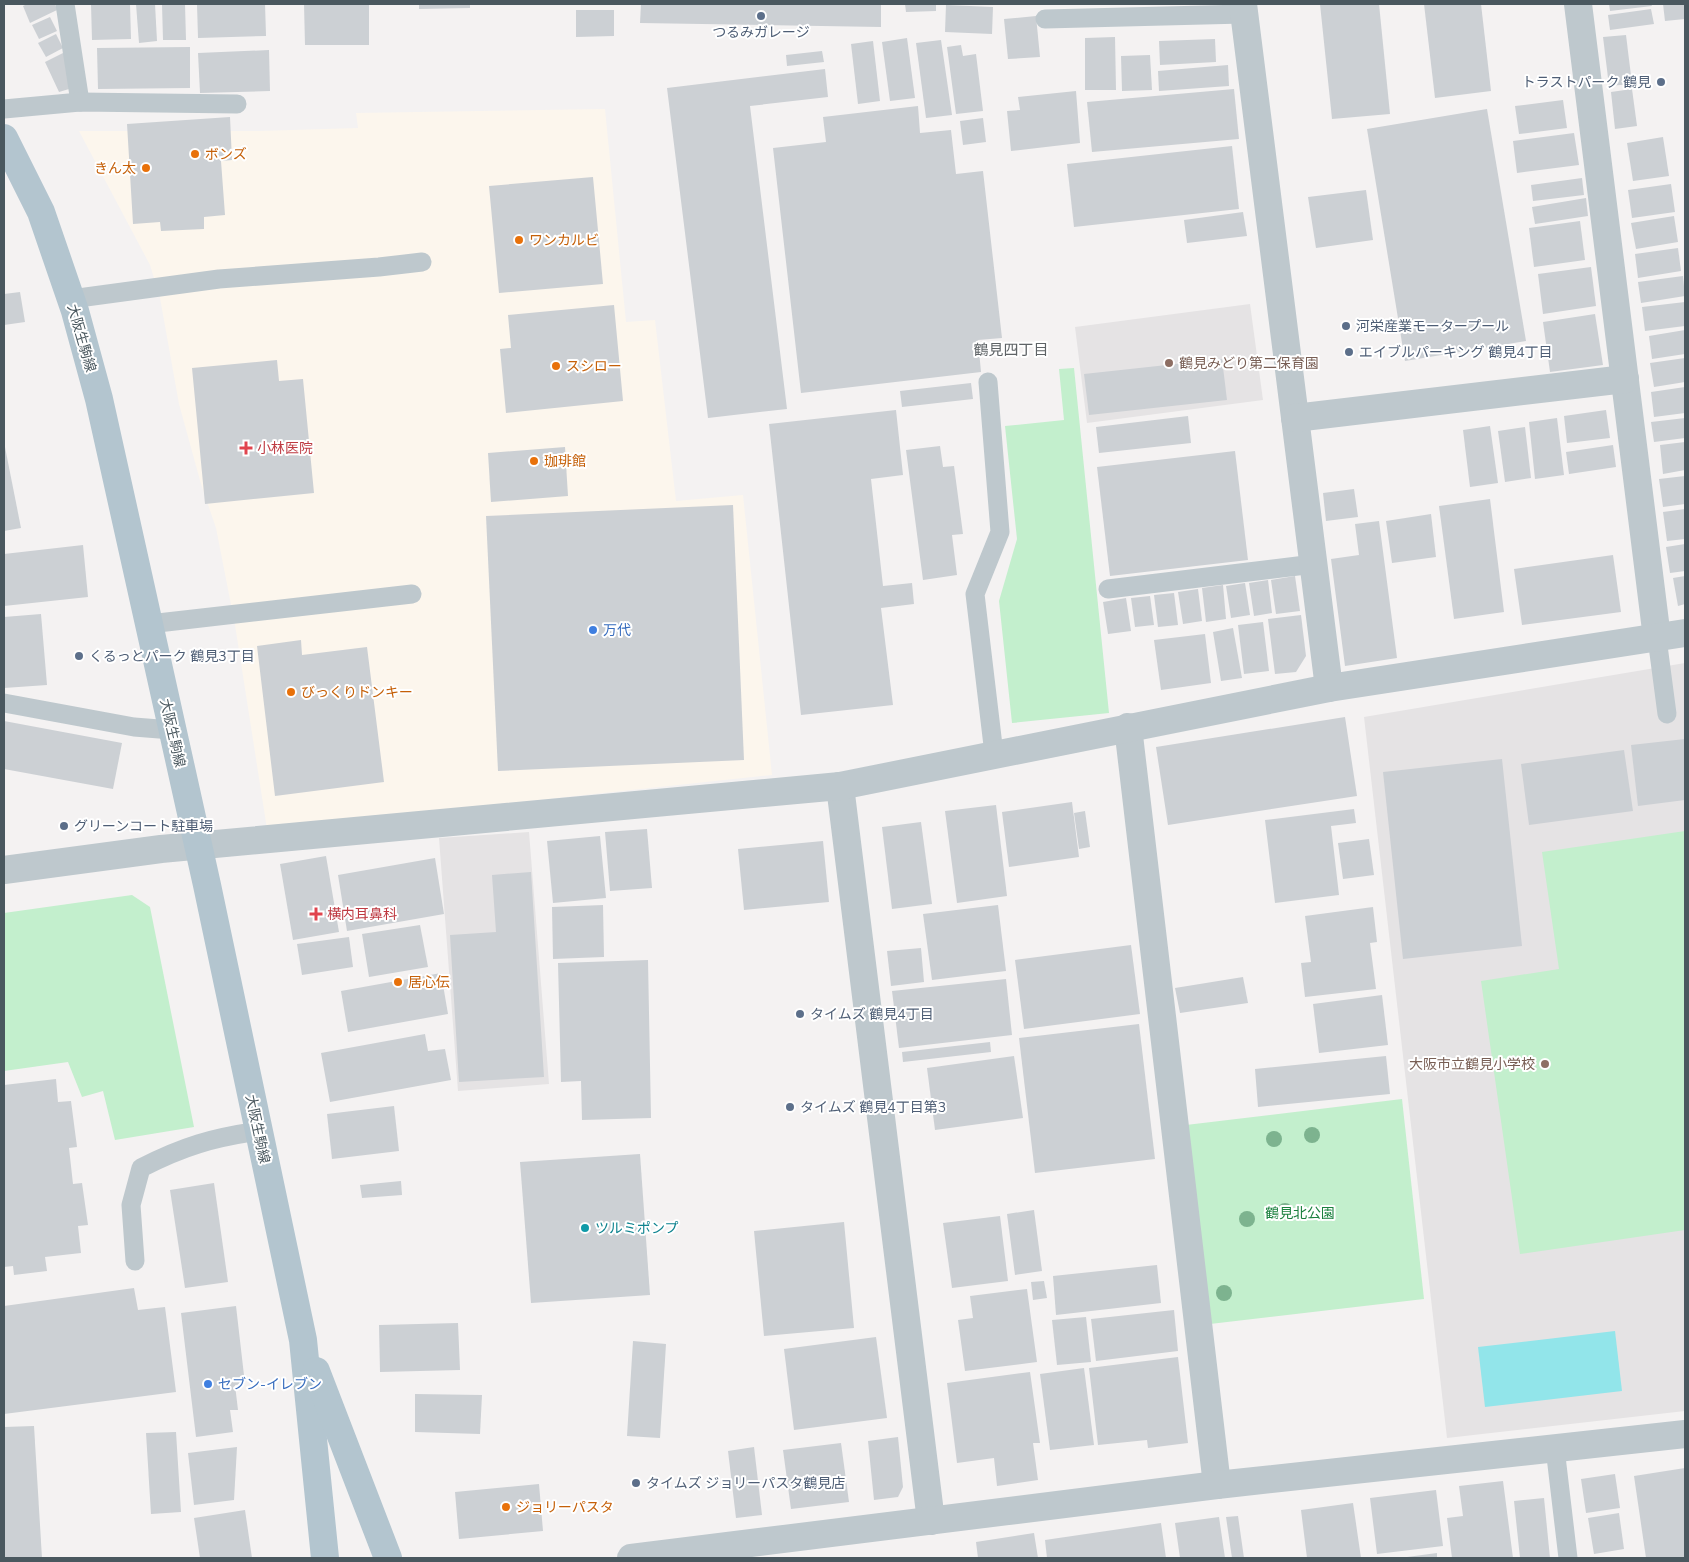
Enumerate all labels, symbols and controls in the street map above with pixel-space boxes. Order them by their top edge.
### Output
marker: つるみガレージ [755,10,767,22]
place label: つるみガレージ [712,23,810,42]
place label: トラストパーク 鶴見 [1522,73,1651,92]
marker: トラストパーク 鶴見 [1655,76,1667,88]
place label: ボンズ [205,145,247,164]
marker: ボンズ [189,148,201,160]
place label: きん太 [94,159,136,178]
marker: きん太 [140,162,152,174]
place label: ワンカルビ [529,231,599,250]
marker: ワンカルビ [513,234,525,246]
street label: 大阪生駒線 [63,302,100,374]
place label: 河栄産業モータープール [1356,317,1509,336]
marker: 河栄産業モータープール [1340,320,1352,332]
district label: 鶴見四丁目 [973,340,1049,360]
place label: エイブルパーキング 鶴見4丁目 [1359,343,1553,362]
marker: エイブルパーキング 鶴見4丁目 [1343,346,1355,358]
place label: 鶴見みどり第二保育園 [1179,354,1319,373]
place label: スシロー [566,357,622,376]
marker: 鶴見みどり第二保育園 [1163,357,1175,369]
marker: スシロー [550,360,562,372]
place label: 小林医院 [257,439,313,458]
marker: 小林医院 [239,441,253,455]
place label: 珈琲館 [544,452,586,471]
marker: 珈琲館 [528,455,540,467]
place label: 万代 [603,621,631,640]
marker: 万代 [587,624,599,636]
place label: くるっとパーク 鶴見3丁目 [89,647,255,666]
marker: くるっとパーク 鶴見3丁目 [73,650,85,662]
place label: びっくりドンキー [301,683,413,702]
marker: びっくりドンキー [285,686,297,698]
street label: 大阪生駒線 [155,697,190,769]
place label: グリーンコート駐車場 [74,817,213,836]
marker: グリーンコート駐車場 [58,820,70,832]
place label: 横内耳鼻科 [327,905,397,924]
marker: 横内耳鼻科 [309,907,323,921]
place label: 居心伝 [408,973,450,992]
marker: 居心伝 [392,976,404,988]
place label: タイムズ 鶴見4丁目 [810,1005,934,1024]
marker: タイムズ 鶴見4丁目 [794,1008,806,1020]
place label: 大阪市立鶴見小学校 [1409,1055,1535,1074]
marker: 大阪市立鶴見小学校 [1539,1058,1551,1070]
street label: 大阪生駒線 [241,1093,274,1165]
place label: タイムズ 鶴見4丁目第3 [800,1098,946,1117]
marker: タイムズ 鶴見4丁目第3 [784,1101,796,1113]
park label: 鶴見北公園 [1265,1204,1335,1223]
place label: ツルミポンプ [595,1219,679,1238]
marker: ツルミポンプ [579,1222,591,1234]
place label: セブン-イレブン [218,1375,322,1394]
marker: セブン-イレブン [202,1378,214,1390]
place label: タイムズ ジョリーパスタ鶴見店 [646,1474,845,1493]
marker: タイムズ ジョリーパスタ鶴見店 [630,1477,642,1489]
place label: ジョリーパスタ [516,1498,614,1517]
marker: ジョリーパスタ [500,1501,512,1513]

